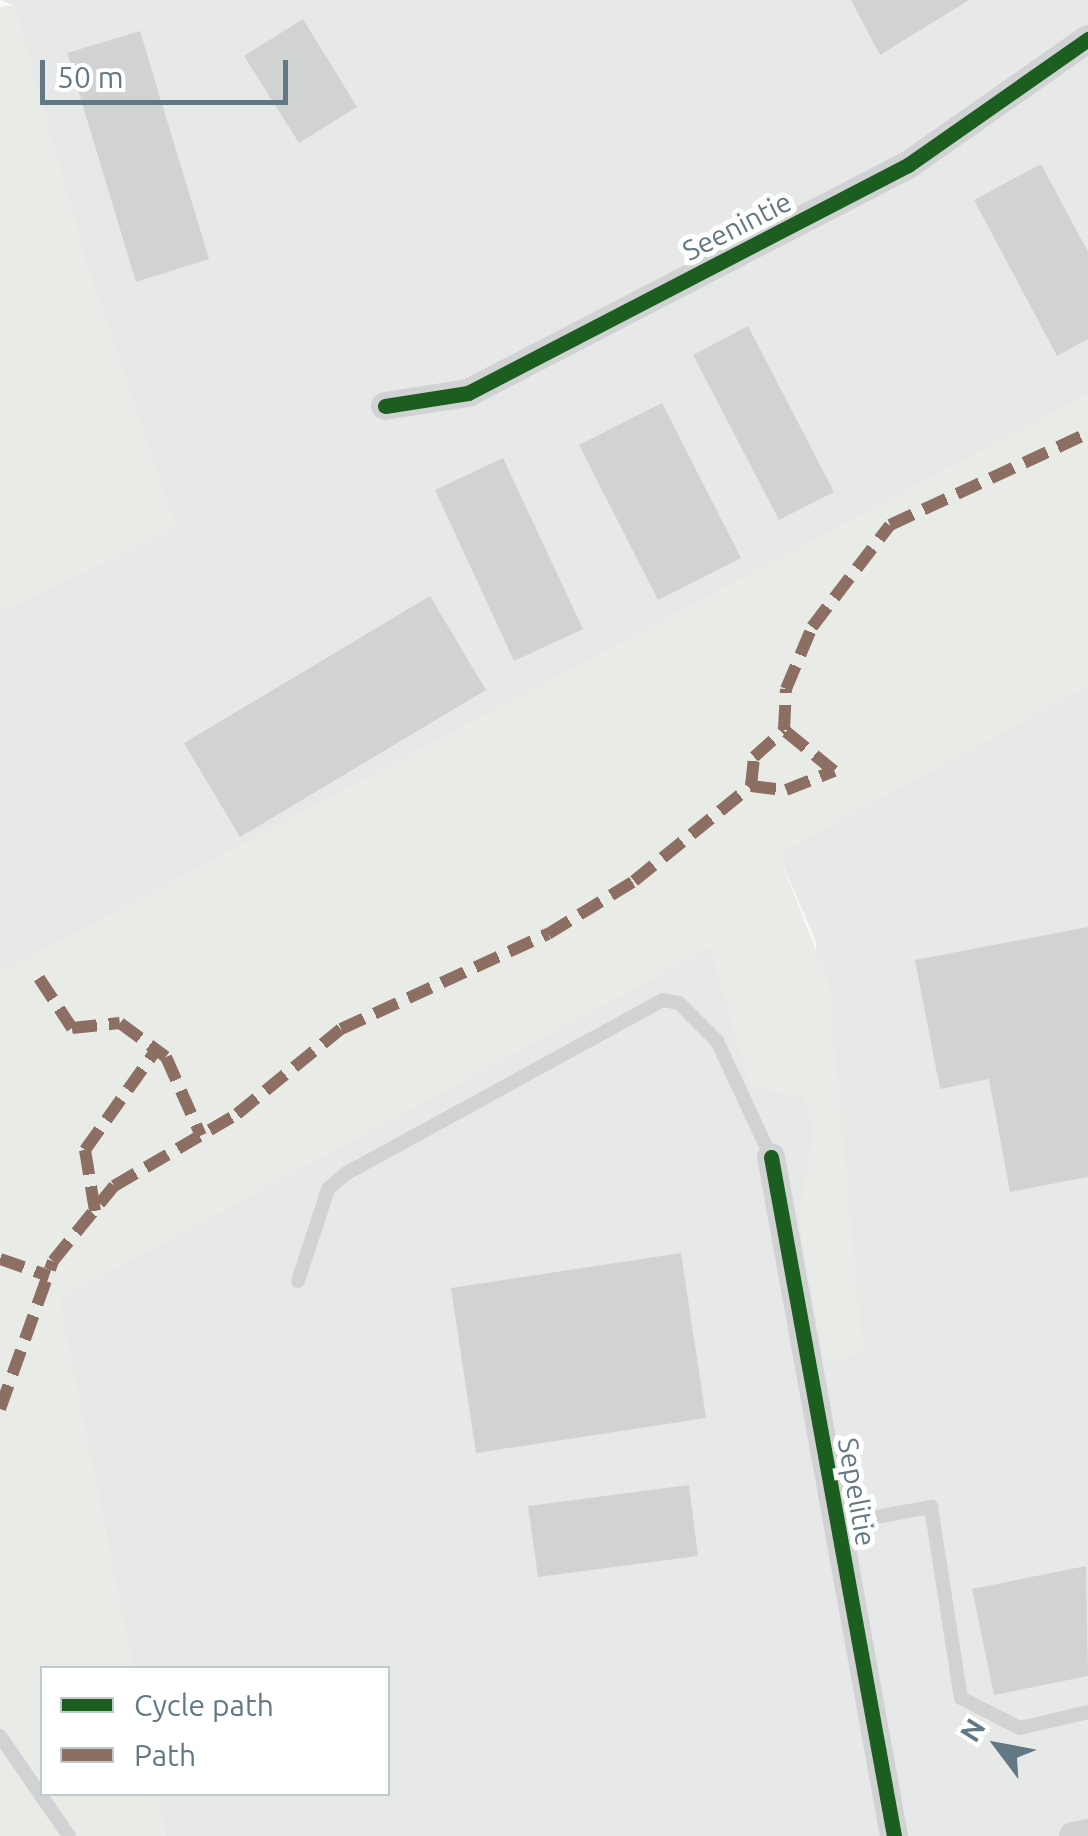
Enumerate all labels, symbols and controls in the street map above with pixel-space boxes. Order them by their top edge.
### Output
scale bar [45,40,292,102]
text: 50 m [57,60,124,94]
street label: Seenintie [677,184,797,268]
street label: Sepelitie [831,1435,883,1549]
legend [40,1666,390,1796]
text: Cycle path [134,1688,274,1722]
north arrow [948,1696,1048,1796]
text: N [953,1713,991,1747]
text: Path [134,1738,196,1772]

